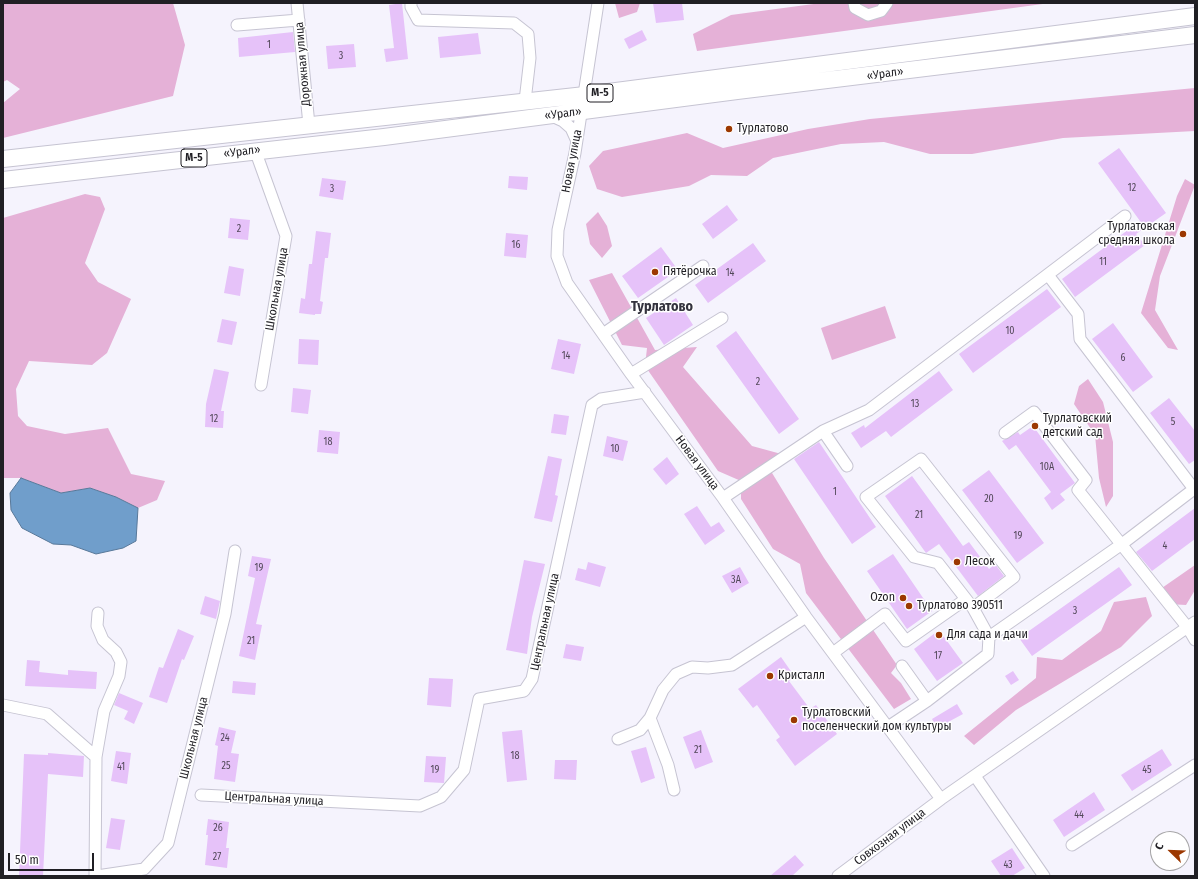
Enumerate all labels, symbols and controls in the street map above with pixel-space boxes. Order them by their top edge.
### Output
street label: Дорожная улица [292,21,314,107]
house number: 1 [267,39,271,51]
house number: 3 [339,50,343,62]
street label: «Урал» [866,64,904,84]
road number: М-5 [587,84,613,102]
street label: «Урал» [544,105,582,123]
place label: Турлатово [737,122,789,136]
marker: Турлатово [724,124,734,134]
street label: Новая улица [559,128,585,194]
street label: «Урал» [223,143,261,161]
road number: М-5 [181,149,207,167]
house number: 12 [1128,182,1136,194]
house number: 3 [330,183,334,195]
place label: Турлатовская средняя школа [1098,220,1175,248]
house number: 2 [237,223,241,235]
marker: Турлатовская средняя школа [1178,229,1188,239]
house number: 16 [512,239,520,251]
street label: Школьная улица [263,246,291,332]
house number: 11 [1099,256,1107,268]
place label: Пятёрочка [663,265,717,279]
marker: Пятёрочка [650,267,660,277]
house number: 14 [726,267,734,279]
district label: Турлатово [631,299,693,315]
house number: 10 [1005,325,1015,337]
house number: 14 [562,350,570,362]
house number: 6 [1121,352,1125,364]
house number: 2 [756,376,760,388]
house number: 13 [911,398,919,410]
place label: Турлатовский детский сад [1043,412,1112,440]
house number: 12 [210,413,218,425]
house number: 5 [1171,416,1175,428]
marker: Турлатовский детский сад [1030,421,1040,431]
street label: Новая улица [672,433,722,493]
house number: 18 [324,436,332,448]
house number: 10 [610,443,620,455]
house number: 10А [1040,461,1054,473]
house number: 1 [833,486,837,498]
house number: 20 [984,493,994,505]
house number: 21 [915,509,923,521]
house number: 19 [1014,530,1022,542]
house number: 4 [1163,540,1167,552]
place label: Лесок [965,555,995,569]
marker: Лесок [952,557,962,567]
house number: 19 [255,562,263,574]
street label: Центральная улица [528,572,562,672]
house number: 3А [731,574,741,586]
place label: Ozon [870,591,895,605]
marker: Ozon [898,593,908,603]
place label: Турлатово 390511 [917,599,1003,613]
marker: Турлатово 390511 [904,601,914,611]
house number: 3 [1073,605,1077,617]
place label: Для сада и дачи [947,628,1028,642]
marker: Для сада и дачи [934,630,944,640]
house number: 21 [247,635,255,647]
house number: 17 [934,650,942,662]
place label: Кристалл [778,669,825,683]
marker: Кристалл [765,671,775,681]
street label: Школьная улица [177,695,211,781]
place label: Турлатовский поселенческий дом культуры [802,706,951,734]
marker: Турлатовский поселенческий дом культуры [789,715,799,725]
house number: 24 [220,732,230,744]
house number: 21 [694,744,702,756]
house number: 18 [511,750,519,762]
house number: 25 [222,760,230,772]
house number: 41 [117,761,125,773]
house number: 19 [431,764,439,776]
house number: 45 [1142,764,1152,776]
street label: Центральная улица [224,789,324,809]
street label: Совхозная улица [851,805,929,869]
house number: 44 [1074,809,1084,821]
house number: 26 [213,822,223,834]
north arrow [1150,831,1190,871]
text: С [1152,841,1167,852]
scale bar [10,845,96,871]
house number: 27 [213,851,221,863]
text: 50 m [15,853,39,867]
house number: 43 [1003,859,1013,871]

